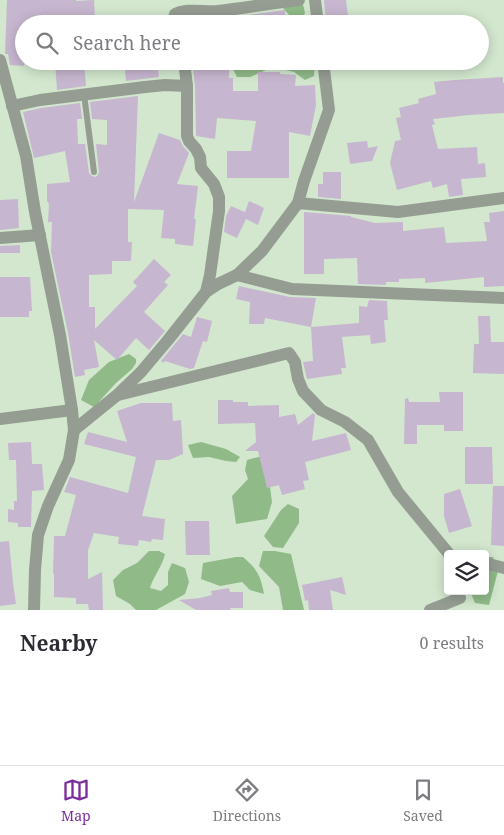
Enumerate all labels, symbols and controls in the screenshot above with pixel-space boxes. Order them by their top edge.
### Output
search box [15,15,489,70]
icon: search [33,29,61,57]
text: Search here [73,30,181,56]
map controls [444,550,489,595]
button: layers [444,550,489,595]
text: Nearby [20,629,98,657]
text: 0 results [420,632,484,654]
tab: Map [61,776,91,825]
tab: Directions [213,776,281,825]
tab: Saved [403,776,443,825]

